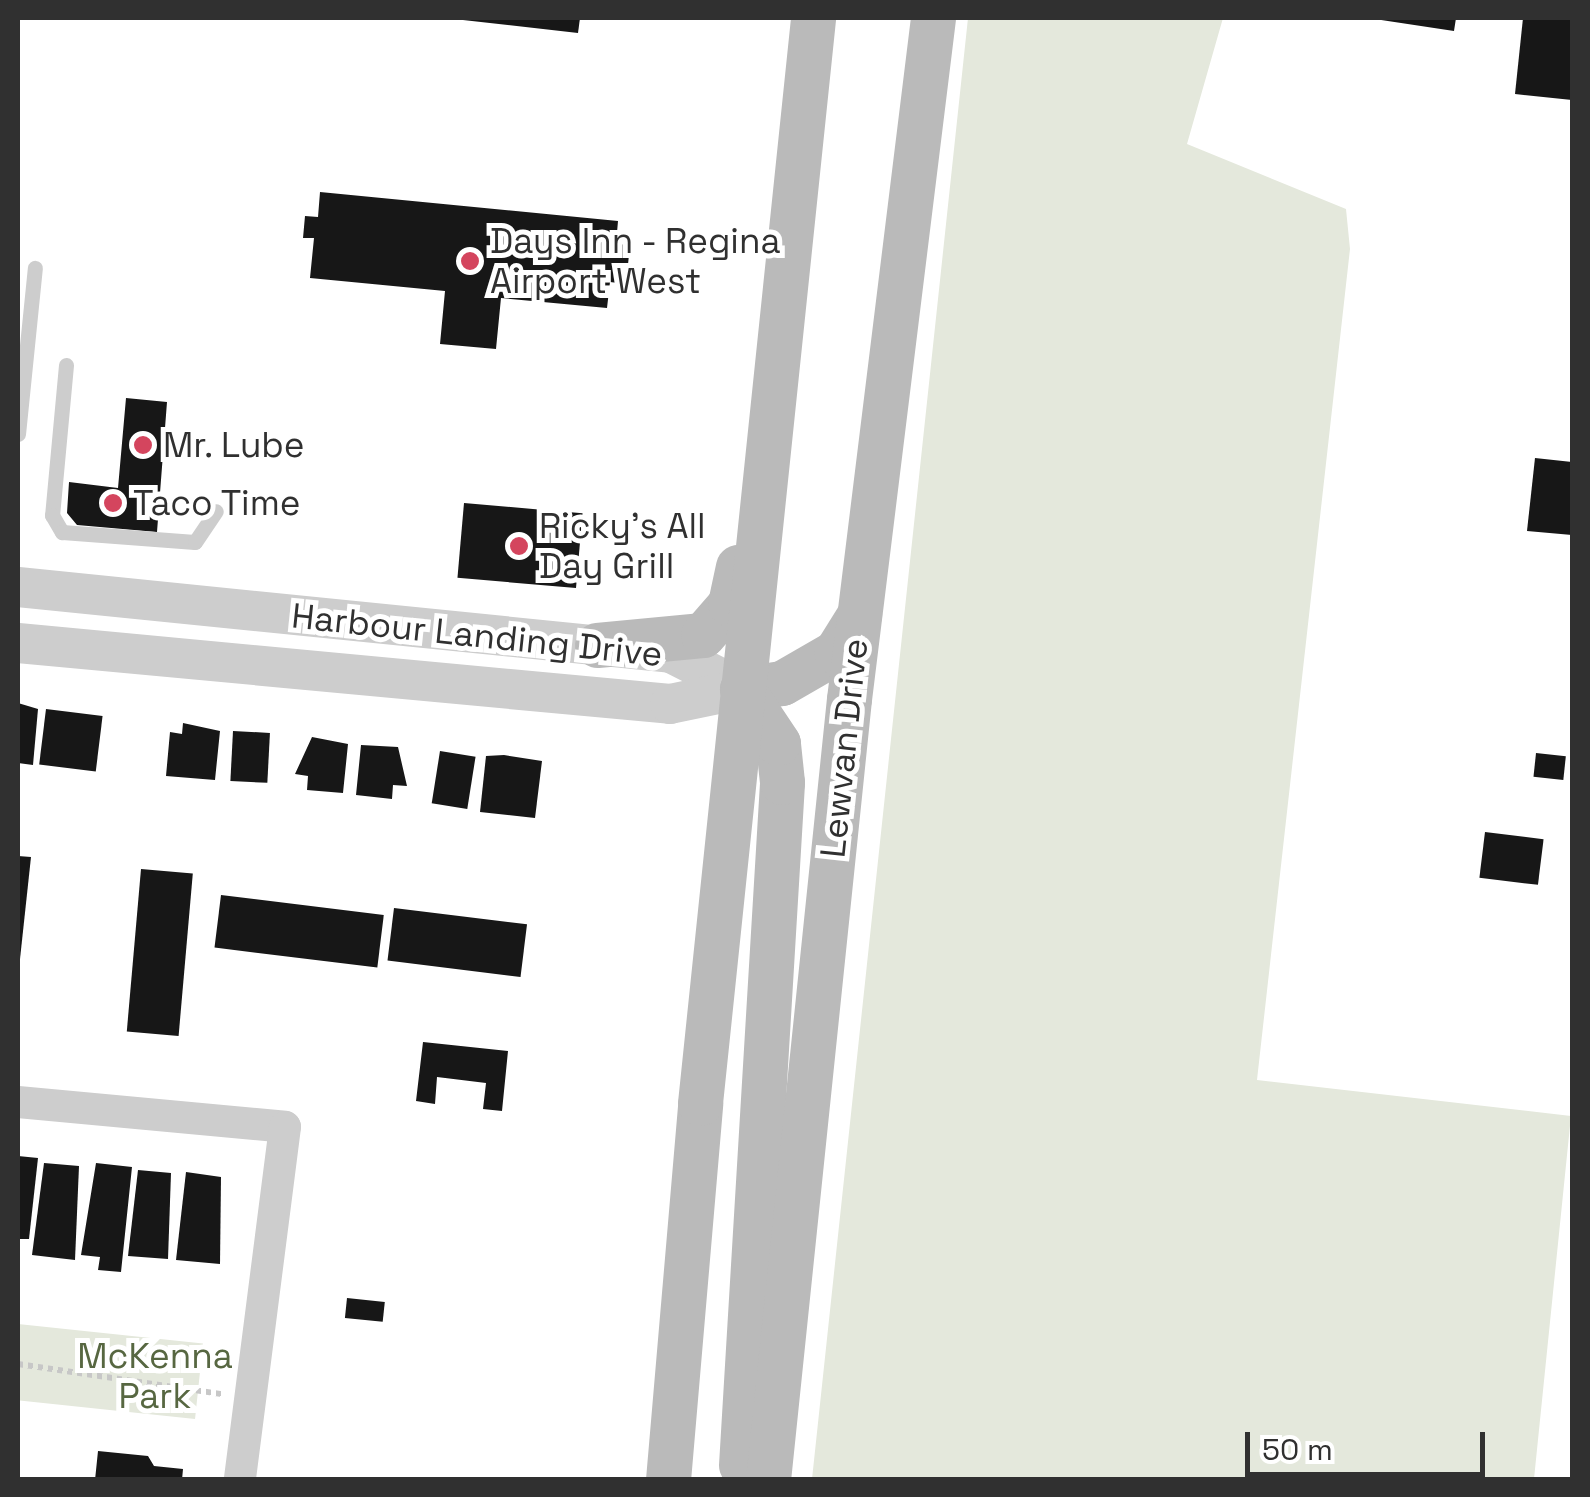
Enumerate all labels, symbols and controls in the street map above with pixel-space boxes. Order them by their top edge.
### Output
place label: Days Inn - Regina Airport West [490,220,783,302]
marker: Days Inn - Regina Airport West [459,250,481,272]
place label: Mr. Lube [163,424,306,466]
marker: Mr. Lube [132,434,154,456]
place label: Taco Time [133,482,301,524]
marker: Taco Time [102,492,124,514]
place label: Ricky's All Day Grill [539,505,706,587]
marker: Ricky's All Day Grill [508,535,530,557]
street label: Harbour Landing Drive [290,595,664,675]
street label: Lewvan Drive [812,636,876,860]
park label: McKenna Park [77,1335,233,1417]
scale bar [1250,1412,1490,1474]
text: 50 m [1262,1430,1333,1469]

